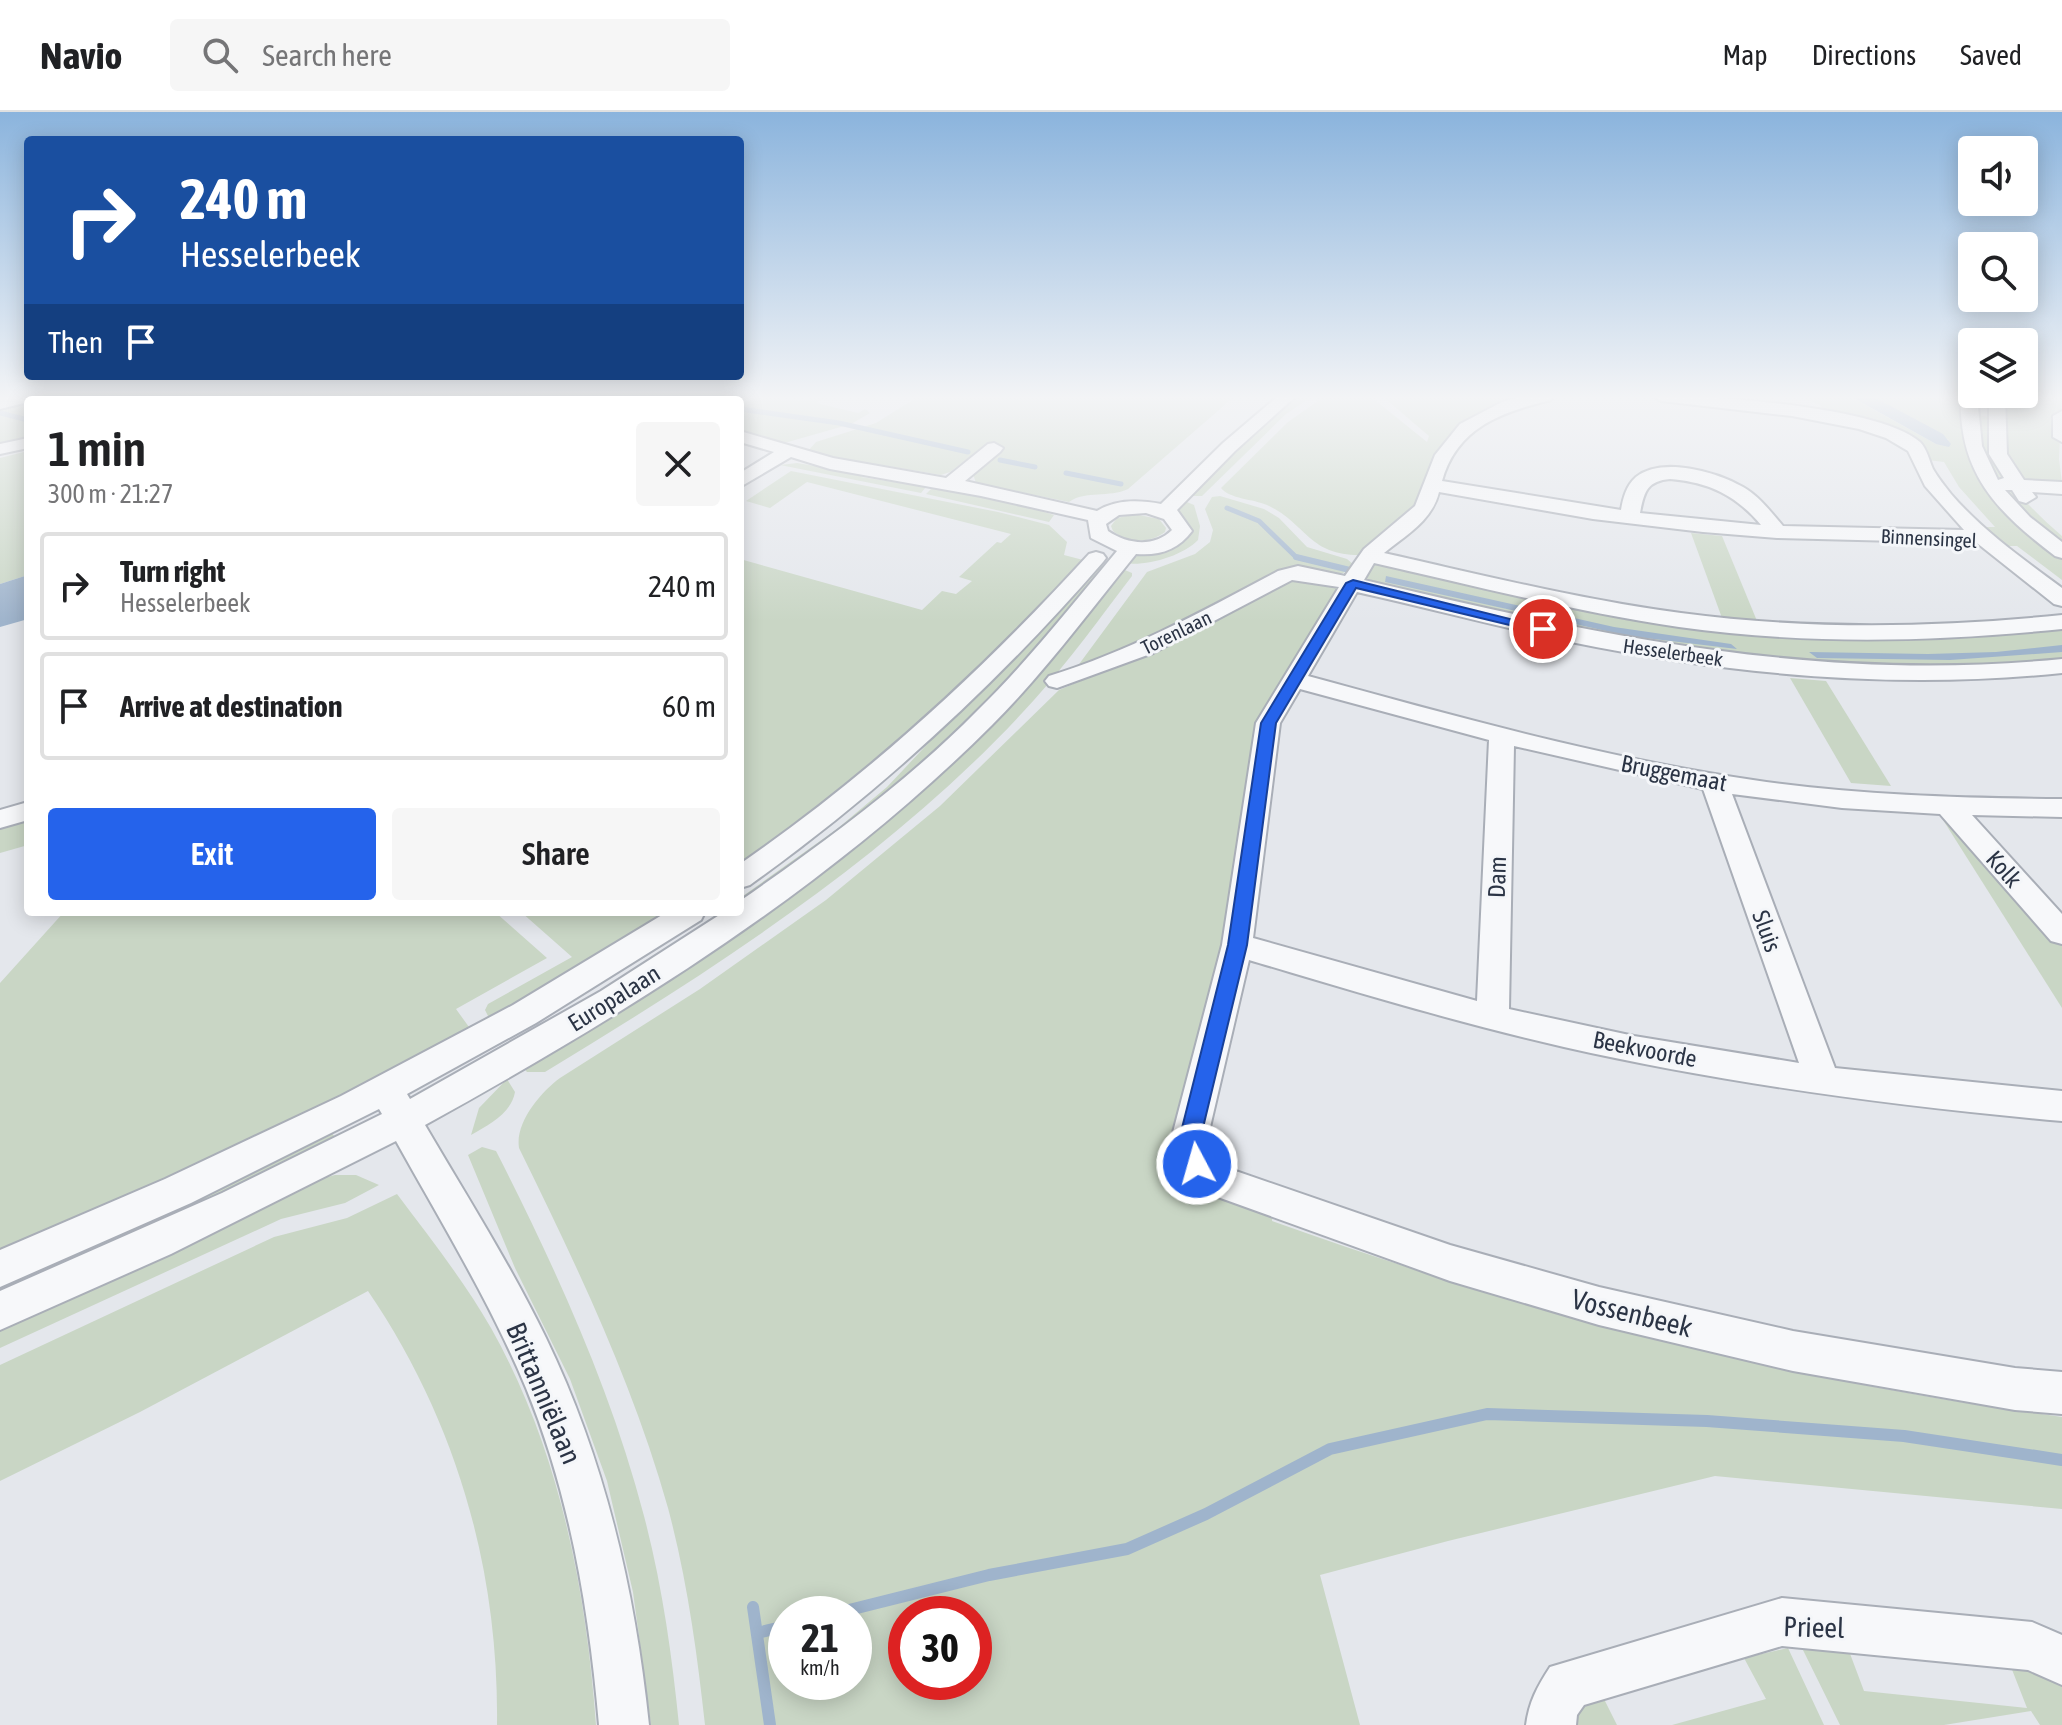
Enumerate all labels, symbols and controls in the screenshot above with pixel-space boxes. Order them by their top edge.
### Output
search box [170,19,730,91]
icon: search [198,33,242,77]
text: Navio [40,34,122,77]
text: Search here [262,38,392,72]
text: Map [1723,39,1768,71]
text: Directions [1812,39,1916,71]
text: Saved [1960,39,2022,71]
map controls [1958,136,2038,408]
button: sound [1958,136,2038,216]
text: 240 m [180,167,307,231]
icon: right [48,168,152,272]
button: search [1958,232,2038,312]
text: Hesselerbeek [180,233,361,275]
icon: arrive [119,320,163,364]
text: Then [48,325,103,359]
button: layers [1958,328,2038,408]
text: 1 min [48,421,146,476]
button: close [636,422,720,506]
text: 300 m · 21:27 [48,479,173,509]
street label: Binnensingel [1880,524,1978,552]
text: Turn right [120,554,226,588]
icon: right [52,564,96,608]
text: 240 m [648,569,716,603]
text: Hesselerbeek [120,588,250,618]
pin [1509,595,1577,663]
street label: Torenlaan [1137,605,1215,659]
icon: arrive [1521,607,1565,651]
street label: Hesselerbeek [1622,634,1724,670]
icon: arrive [52,684,96,728]
text: Arrive at destination [120,689,342,723]
text: 60 m [662,689,716,723]
street label: Bruggemaat [1619,750,1729,796]
button: Exit [48,808,376,900]
button: Share [392,808,720,900]
street label: Kolk [1981,845,2028,893]
street label: Dam [1483,856,1511,898]
street label: Sluis [1747,907,1787,955]
street label: Europalaan [563,959,665,1037]
street label: Beekvoorde [1591,1026,1699,1072]
position arrow [1155,1122,1239,1206]
street label: Vossenbeek [1568,1283,1696,1343]
street label: Brittanniëlaan [500,1317,588,1469]
speed limit sign: 30 [888,1596,992,1700]
street label: Prieel [1783,1610,1846,1644]
text: 21 [801,1615,839,1660]
text: km/h [800,1656,840,1679]

